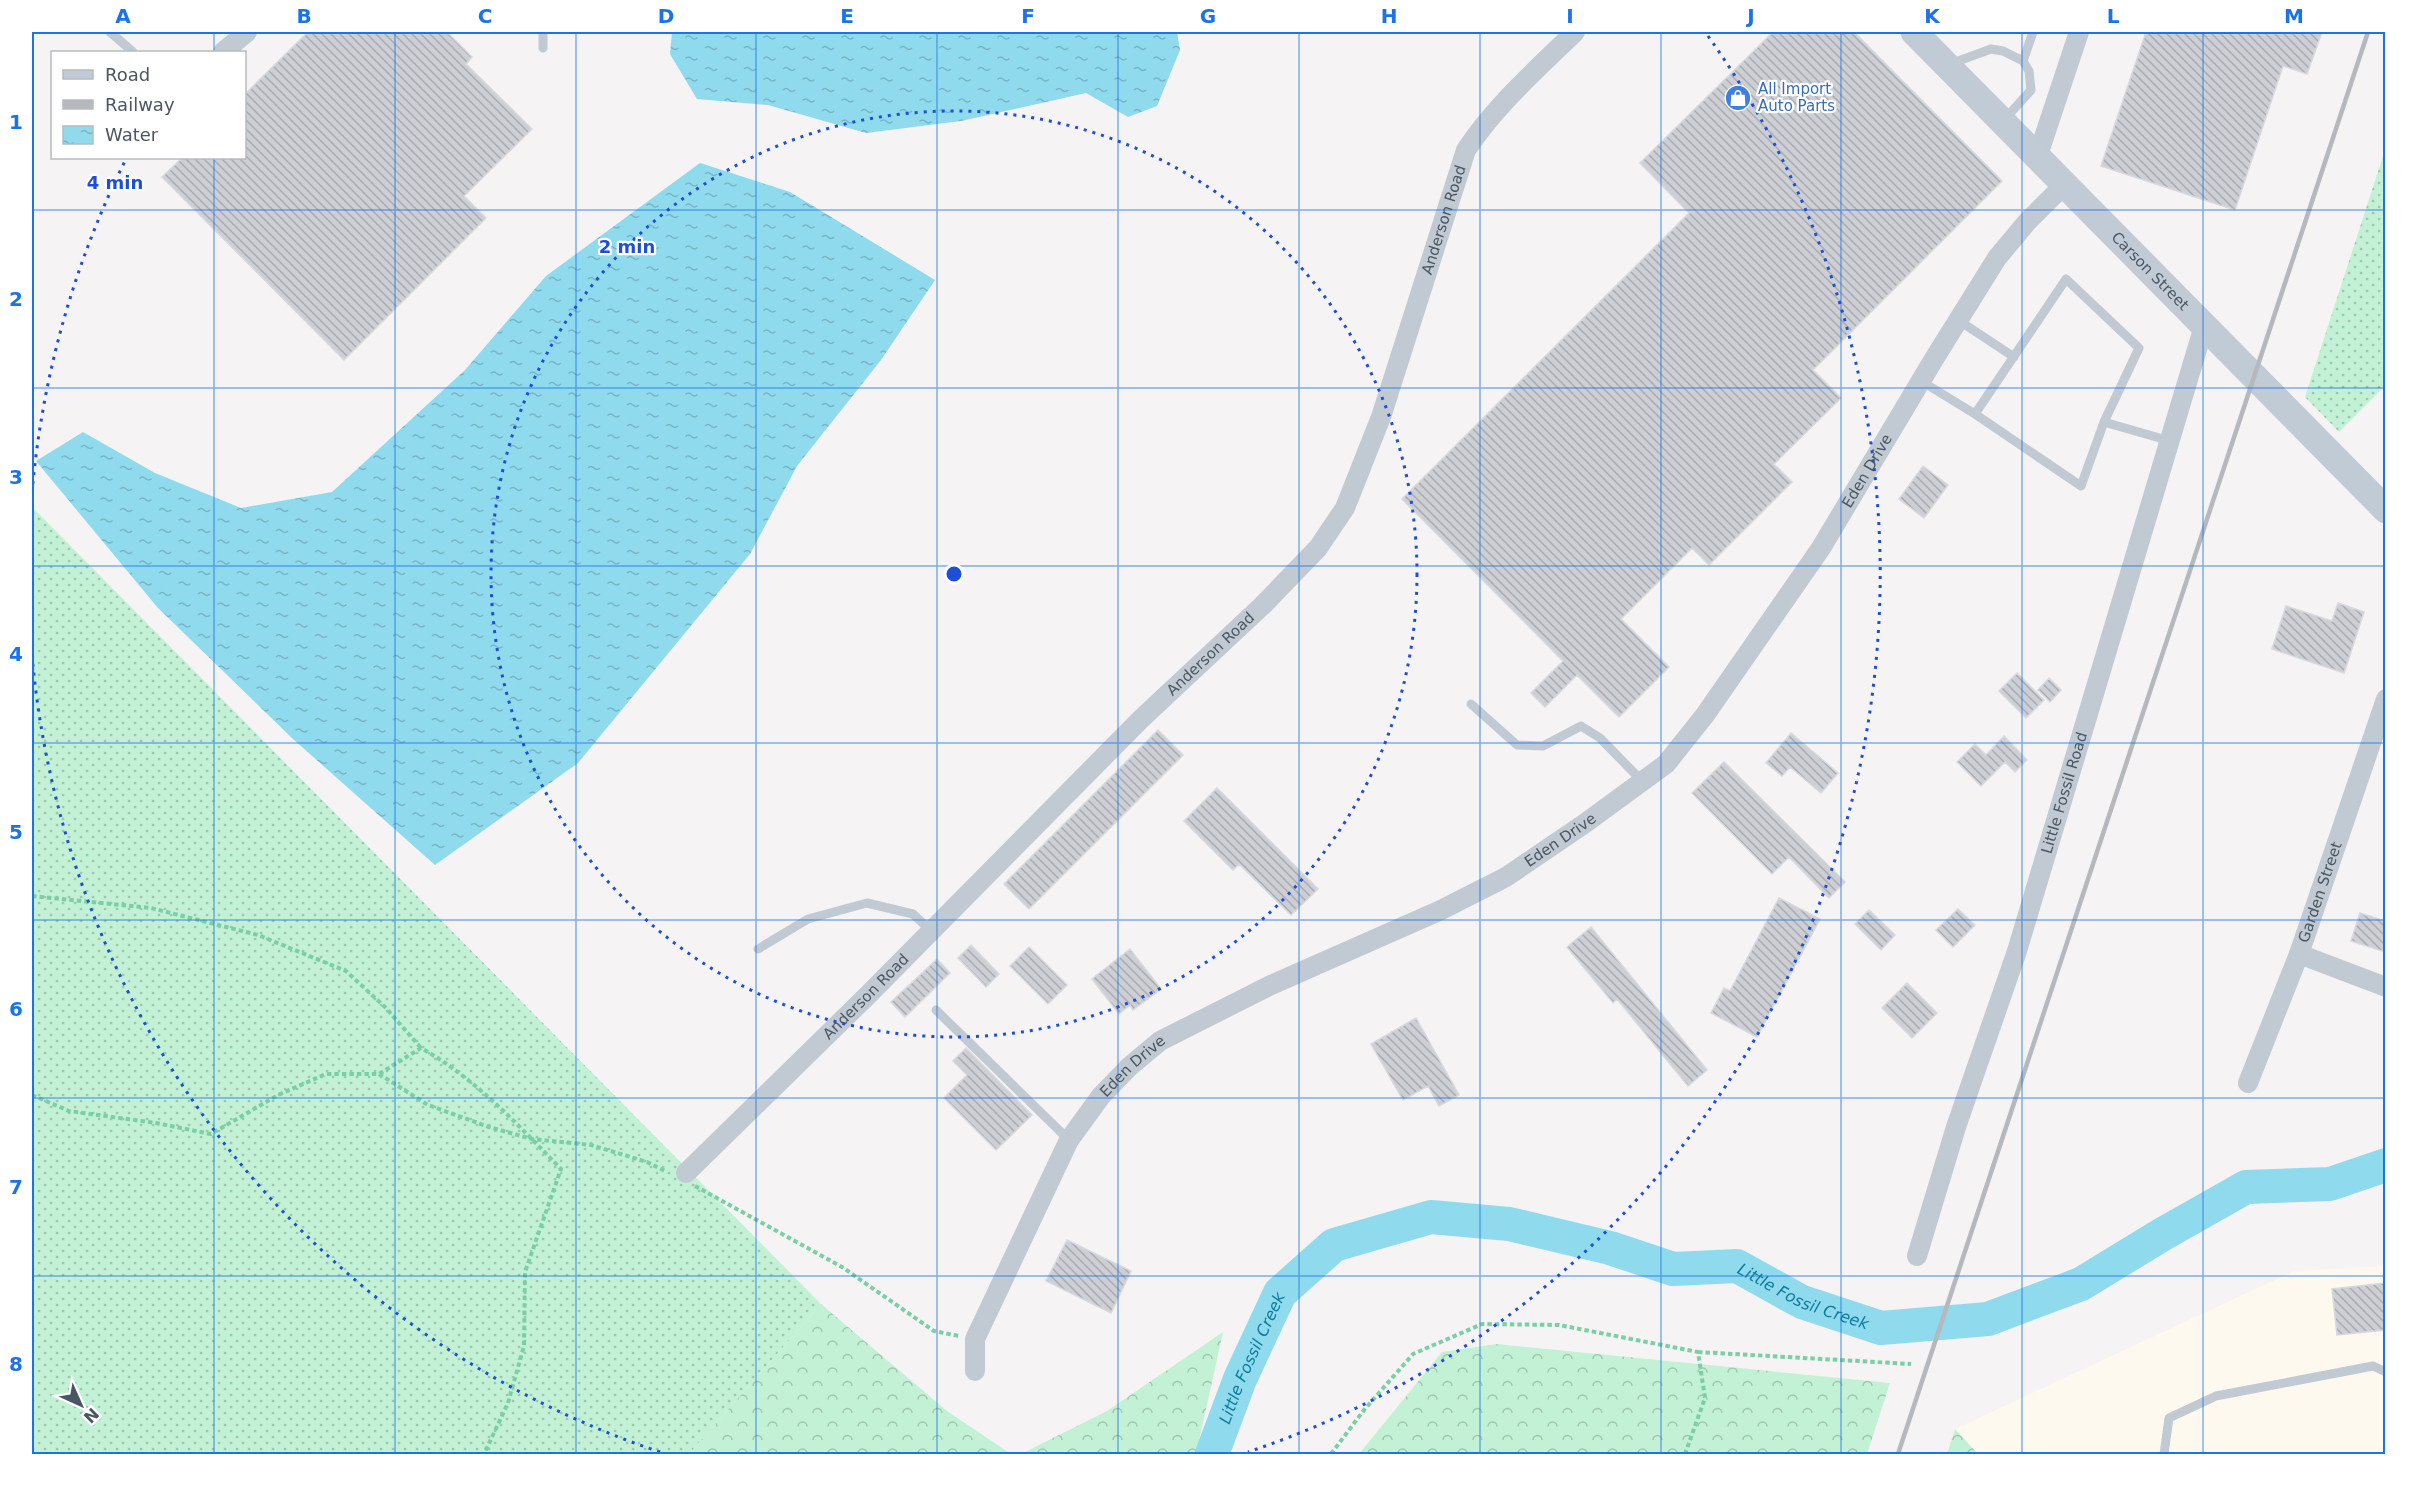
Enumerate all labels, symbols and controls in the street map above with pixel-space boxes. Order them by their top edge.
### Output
text: A [115,4,131,28]
text: B [296,4,312,28]
text: C [478,4,492,28]
text: D [658,4,674,28]
text: E [840,4,854,28]
text: F [1021,4,1035,28]
text: G [1200,4,1216,28]
text: H [1381,4,1397,28]
text: I [1566,4,1574,28]
text: J [1745,4,1755,28]
text: K [1924,4,1941,28]
text: L [2107,4,2120,28]
text: M [2284,4,2304,28]
legend [51,51,246,159]
text: Road [105,64,150,85]
place label: All Import Auto Parts [1758,80,1835,115]
shop icon: All Import Auto Parts [1723,83,1753,113]
text: Railway [105,94,175,115]
text: 1 [9,110,23,134]
text: Water [105,124,159,145]
street label: Anderson Road [1418,163,1470,277]
text: 4 min [87,172,143,193]
street label: Carson Street [2108,228,2193,314]
text: 2 min [599,236,655,257]
text: 2 [9,287,23,311]
street label: Eden Drive [1838,431,1896,511]
text: 3 [9,465,23,489]
centre of rings [944,564,964,584]
street label: Anderson Road [1163,609,1258,699]
text: 4 [9,642,23,666]
street label: Little Fossil Road [2038,730,2091,856]
street label: Eden Drive [1521,809,1600,871]
text: 5 [9,820,23,844]
street label: Garden Street [2295,839,2346,945]
street label: Anderson Road [819,950,913,1043]
text: 6 [9,997,23,1021]
street label: Eden Drive [1096,1032,1169,1101]
text: 7 [9,1175,23,1199]
water label: Little Fossil Creek [1735,1259,1872,1333]
water label: Little Fossil Creek [1215,1288,1289,1426]
text: 8 [9,1352,23,1376]
north arrow [51,1375,111,1435]
text: N [80,1404,103,1427]

